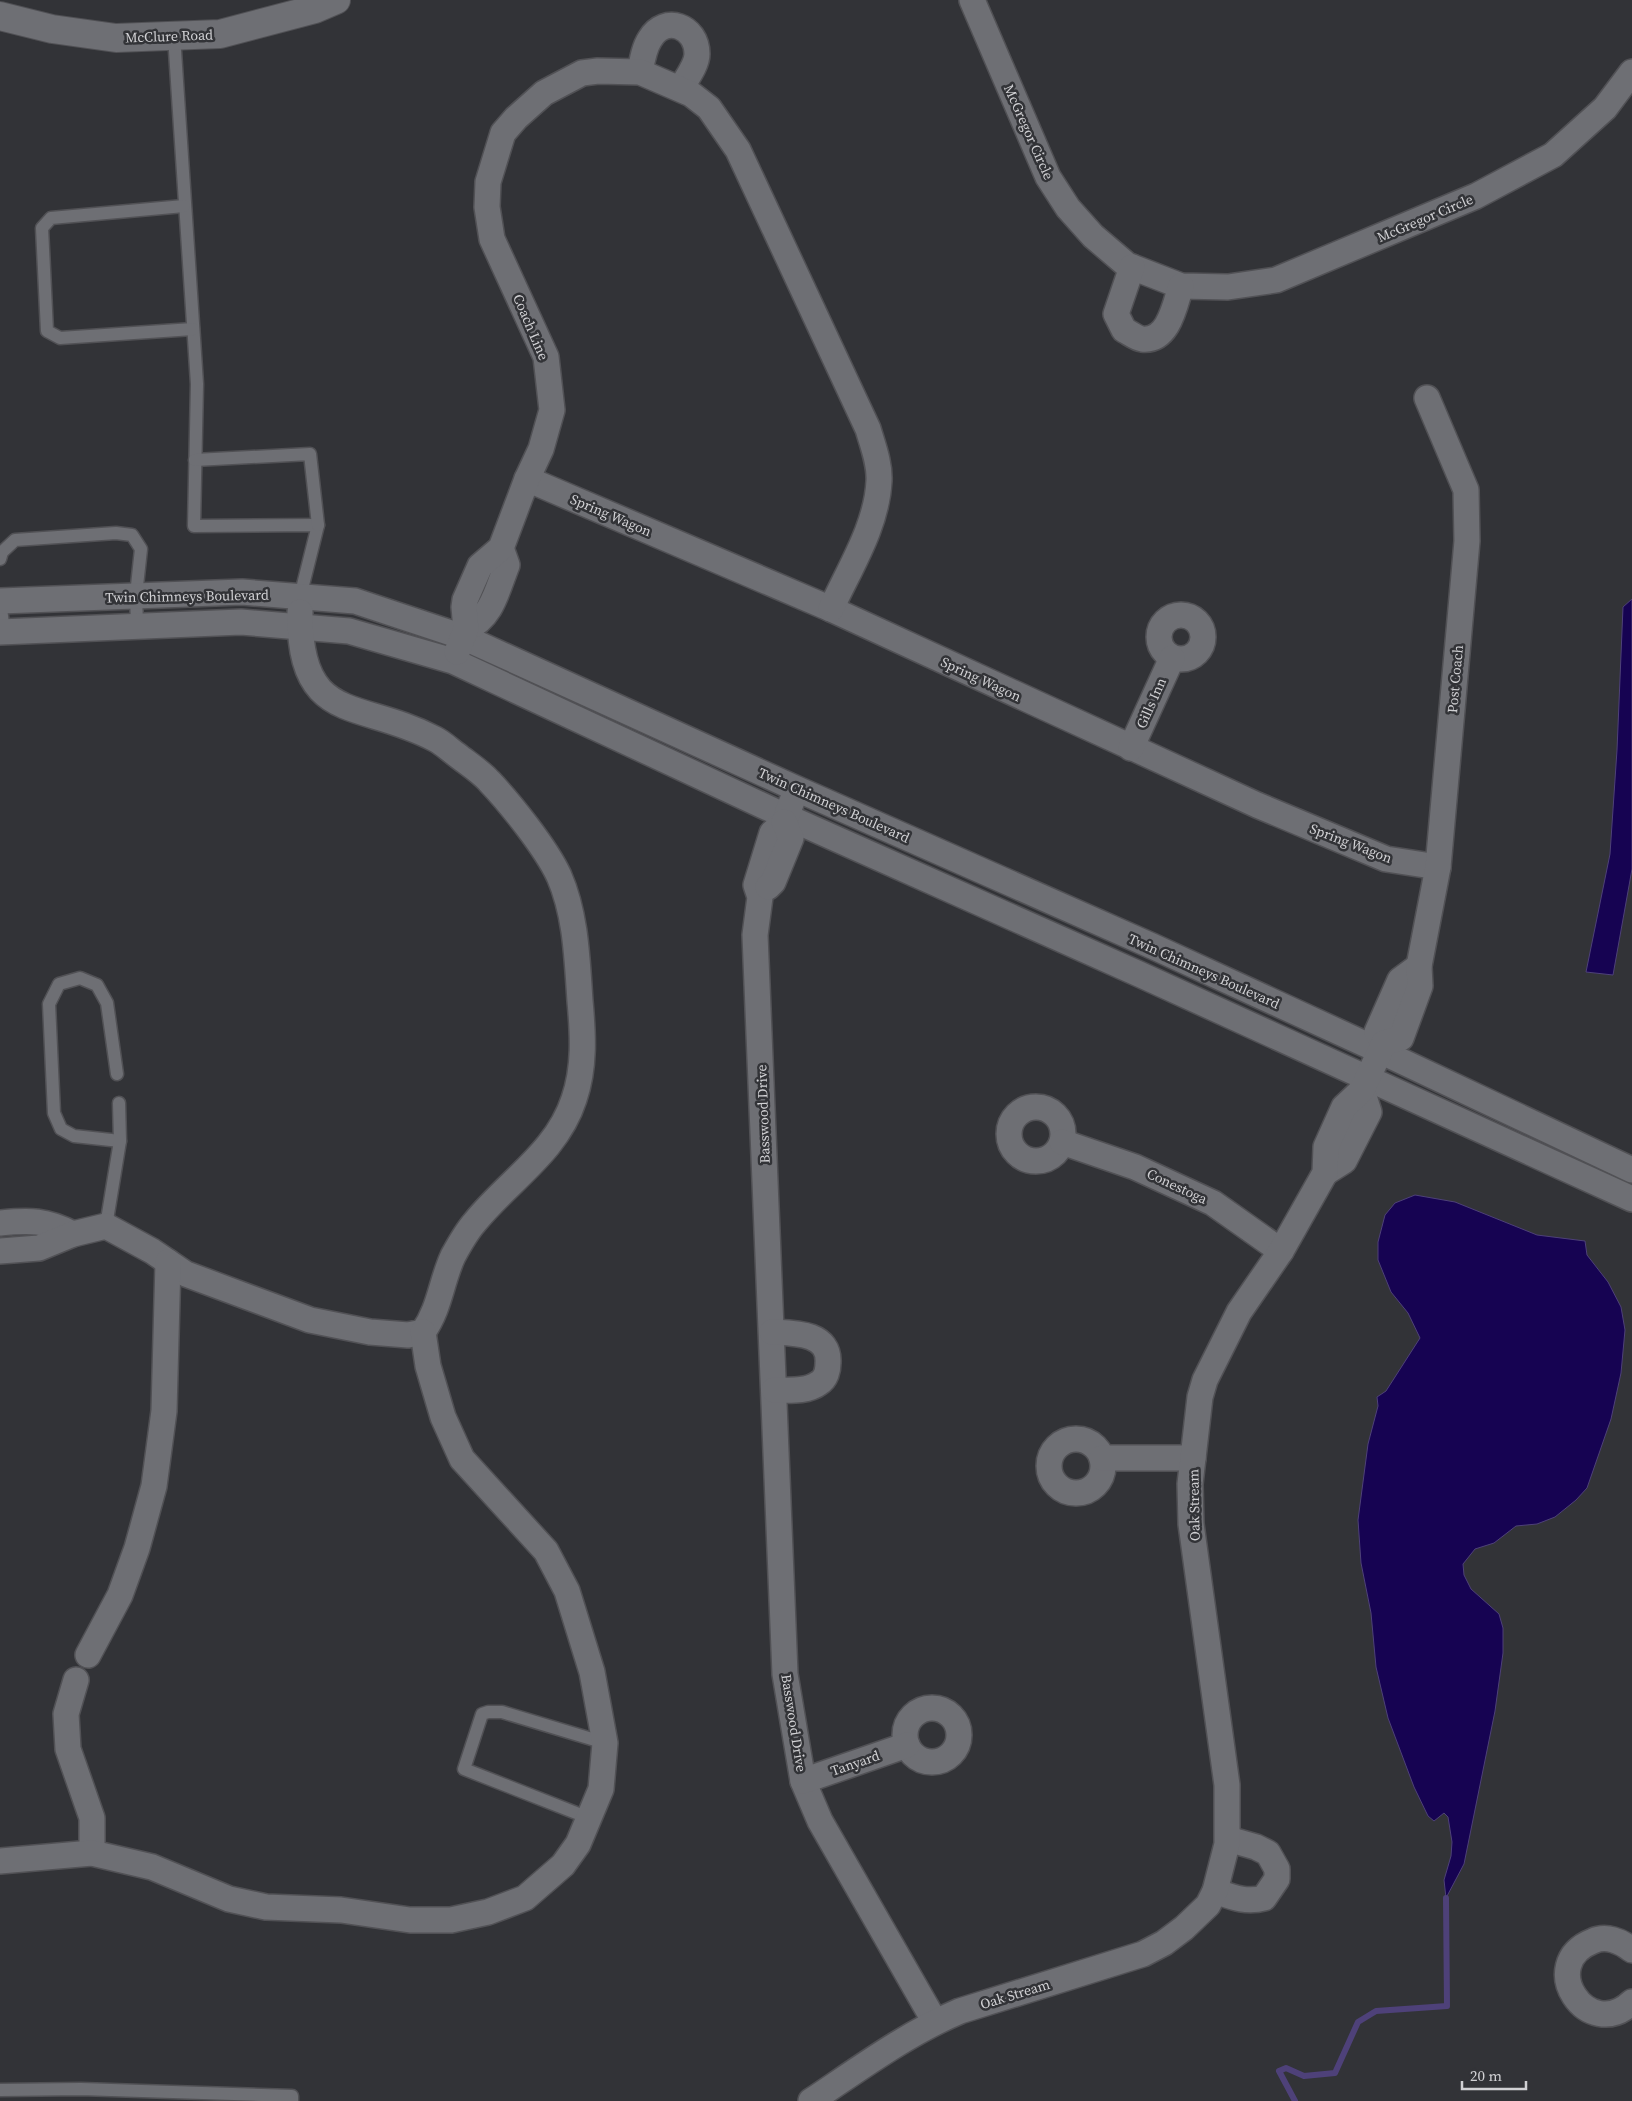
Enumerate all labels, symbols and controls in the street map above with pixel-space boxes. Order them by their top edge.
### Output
street label: McClure Road [125,24,213,48]
street label: McGregor Circle [999,81,1059,183]
street label: McGregor Circle [1374,189,1476,247]
street label: Coach Line [508,291,554,363]
street label: Spring Wagon [567,489,655,541]
street label: Twin Chimneys Boulevard [105,585,269,607]
street label: Post Coach [1442,644,1468,714]
street label: Spring Wagon [938,652,1025,707]
street label: Gills Inn [1131,674,1171,732]
street label: Twin Chimneys Boulevard [755,763,913,847]
street label: Spring Wagon [1307,818,1395,868]
street label: Twin Chimneys Boulevard [1125,929,1283,1013]
street label: Basswood Drive [751,1064,775,1164]
street label: Conestoga [1144,1163,1211,1209]
street label: Oak Stream [1183,1468,1205,1541]
street label: Basswood Drive [776,1673,812,1773]
street label: Tanyard [828,1745,882,1781]
street label: Oak Stream [978,1974,1053,2014]
scale bar [1462,2058,1526,2090]
text: 20 m [1470,2065,1502,2086]

